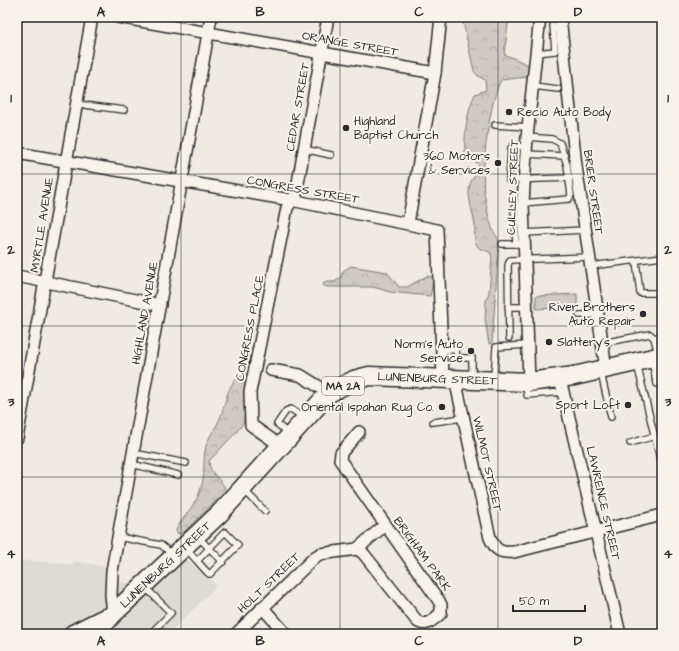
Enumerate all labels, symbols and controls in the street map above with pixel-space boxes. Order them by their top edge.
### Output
text: A [97,3,106,21]
text: B [255,3,265,21]
text: C [414,3,424,21]
text: D [574,3,583,21]
street label: ORANGE STREET [301,27,400,61]
street label: CEDAR STREET [282,61,314,153]
text: 1 [10,89,12,107]
text: 1 [667,89,669,107]
place label: Recio Auto Body [517,104,612,122]
marker: Recio Auto Body [504,107,514,117]
place label: Highland Baptist Church [354,113,438,144]
marker: Highland Baptist Church [341,123,351,133]
street label: CULLEY STREET [503,138,523,235]
place label: 360 Motors & Services [423,148,490,179]
street label: BRIER STREET [579,149,607,236]
marker: 360 Motors & Services [493,158,503,168]
street label: CONGRESS STREET [246,172,361,208]
street label: MYRTLE AVENUE [26,176,58,274]
text: 2 [6,241,15,259]
text: 2 [663,241,672,259]
street label: HIGHLAND AVENUE [128,260,162,366]
street label: CONGRESS PLACE [231,274,269,382]
place label: River Brothers Auto Repair [549,299,635,330]
marker: River Brothers Auto Repair [638,309,648,319]
place label: Slattery's [557,334,610,352]
place label: Norm's Auto Service [395,336,464,367]
marker: Slattery's [544,337,554,347]
marker: Norm's Auto Service [466,346,476,356]
street label: LUNENBURG STREET [377,368,498,389]
road number: MA 2A [322,377,364,395]
text: 3 [7,393,15,411]
text: 3 [664,393,672,411]
place label: Sport Loft [556,397,620,414]
place label: Oriental Ispahan Rug Co. [301,399,434,417]
marker: Sport Loft [623,400,633,410]
marker: Oriental Ispahan Rug Co. [437,402,447,412]
street label: WILMOT STREET [468,415,506,514]
street label: LAWRENCE STREET [582,444,624,562]
street label: BRIGHAM PARK [389,513,455,595]
street label: LUNENBURG STREET [116,517,215,612]
text: 4 [7,545,16,563]
text: 4 [664,545,673,563]
street label: HOLT STREET [234,548,305,617]
scale bar [513,587,585,613]
text: 50 m [519,593,550,610]
text: A [97,632,106,650]
text: B [255,632,265,650]
text: C [414,632,424,650]
text: D [574,632,583,650]

